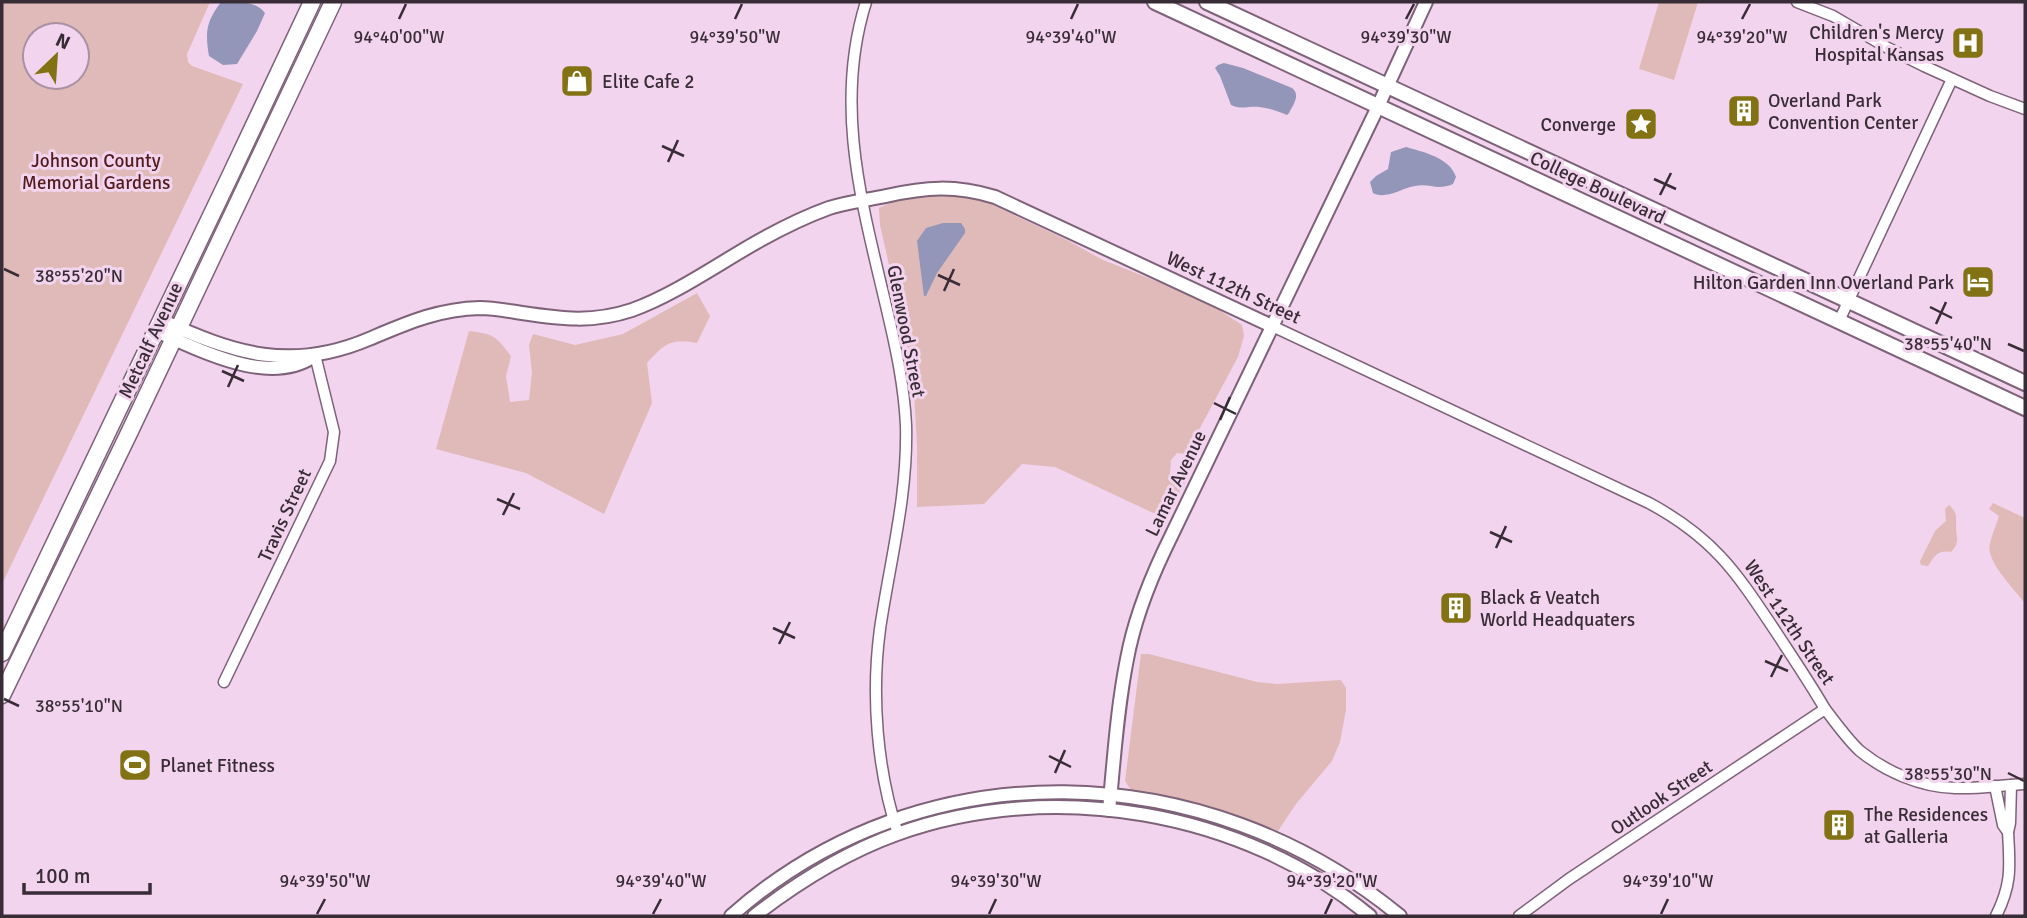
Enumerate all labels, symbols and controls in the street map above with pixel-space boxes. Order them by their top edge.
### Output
north arrow [21,21,91,91]
place label: Children's Mercy Hospital Kansas [1809,21,1944,67]
hospital icon: Children's Mercy Hospital Kansas [1949,24,1987,62]
text: 94°40'00"W [354,26,444,48]
text: 94°39'50"W [690,26,780,48]
text: 94°39'40"W [1026,26,1116,48]
text: 94°39'30"W [1361,26,1451,48]
text: 94°39'20"W [1697,26,1787,48]
text: N [52,28,74,55]
shop icon: Elite Cafe 2 [558,62,596,100]
place label: Elite Cafe 2 [602,70,695,94]
place label: Overland Park Convention Center [1768,89,1918,135]
building icon: Overland Park Convention Center [1725,92,1763,130]
place icon: Converge [1622,105,1660,143]
place label: Converge [1540,113,1616,137]
street label: College Boulevard [1526,146,1669,230]
park label: Johnson County Memorial Gardens [22,149,170,195]
street label: West 112th Street [1163,246,1305,330]
street label: Glenwood Street [881,263,931,400]
hotel icon: Hilton Garden Inn Overland Park [1959,263,1997,301]
text: 38°55'20"N [35,265,123,287]
place label: Hilton Garden Inn Overland Park [1693,271,1954,295]
street label: Metcalf Avenue [114,279,188,402]
text: 38°55'40"N [1904,333,1992,355]
street label: Lamar Avenue [1140,427,1212,540]
street label: Travis Street [253,465,317,566]
street label: West 112th Street [1739,556,1840,690]
place label: Black & Veatch World Headquaters [1480,586,1635,632]
building icon: Black & Veatch World Headquaters [1437,589,1475,627]
text: 38°55'10"N [35,695,123,717]
sports icon: Planet Fitness [116,746,154,784]
place label: Planet Fitness [160,754,275,778]
street label: Outlook Street [1606,755,1717,841]
text: 38°55'30"N [1904,763,1992,785]
place label: The Residences at Galleria [1864,803,1988,849]
building icon: The Residences at Galleria [1820,806,1858,844]
scale bar [24,852,150,896]
text: 100 m [35,863,90,889]
text: 94°39'50"W [280,870,370,892]
text: 94°39'40"W [616,870,706,892]
text: 94°39'30"W [951,870,1041,892]
text: 94°39'20"W [1287,870,1377,892]
text: 94°39'10"W [1623,870,1713,892]

